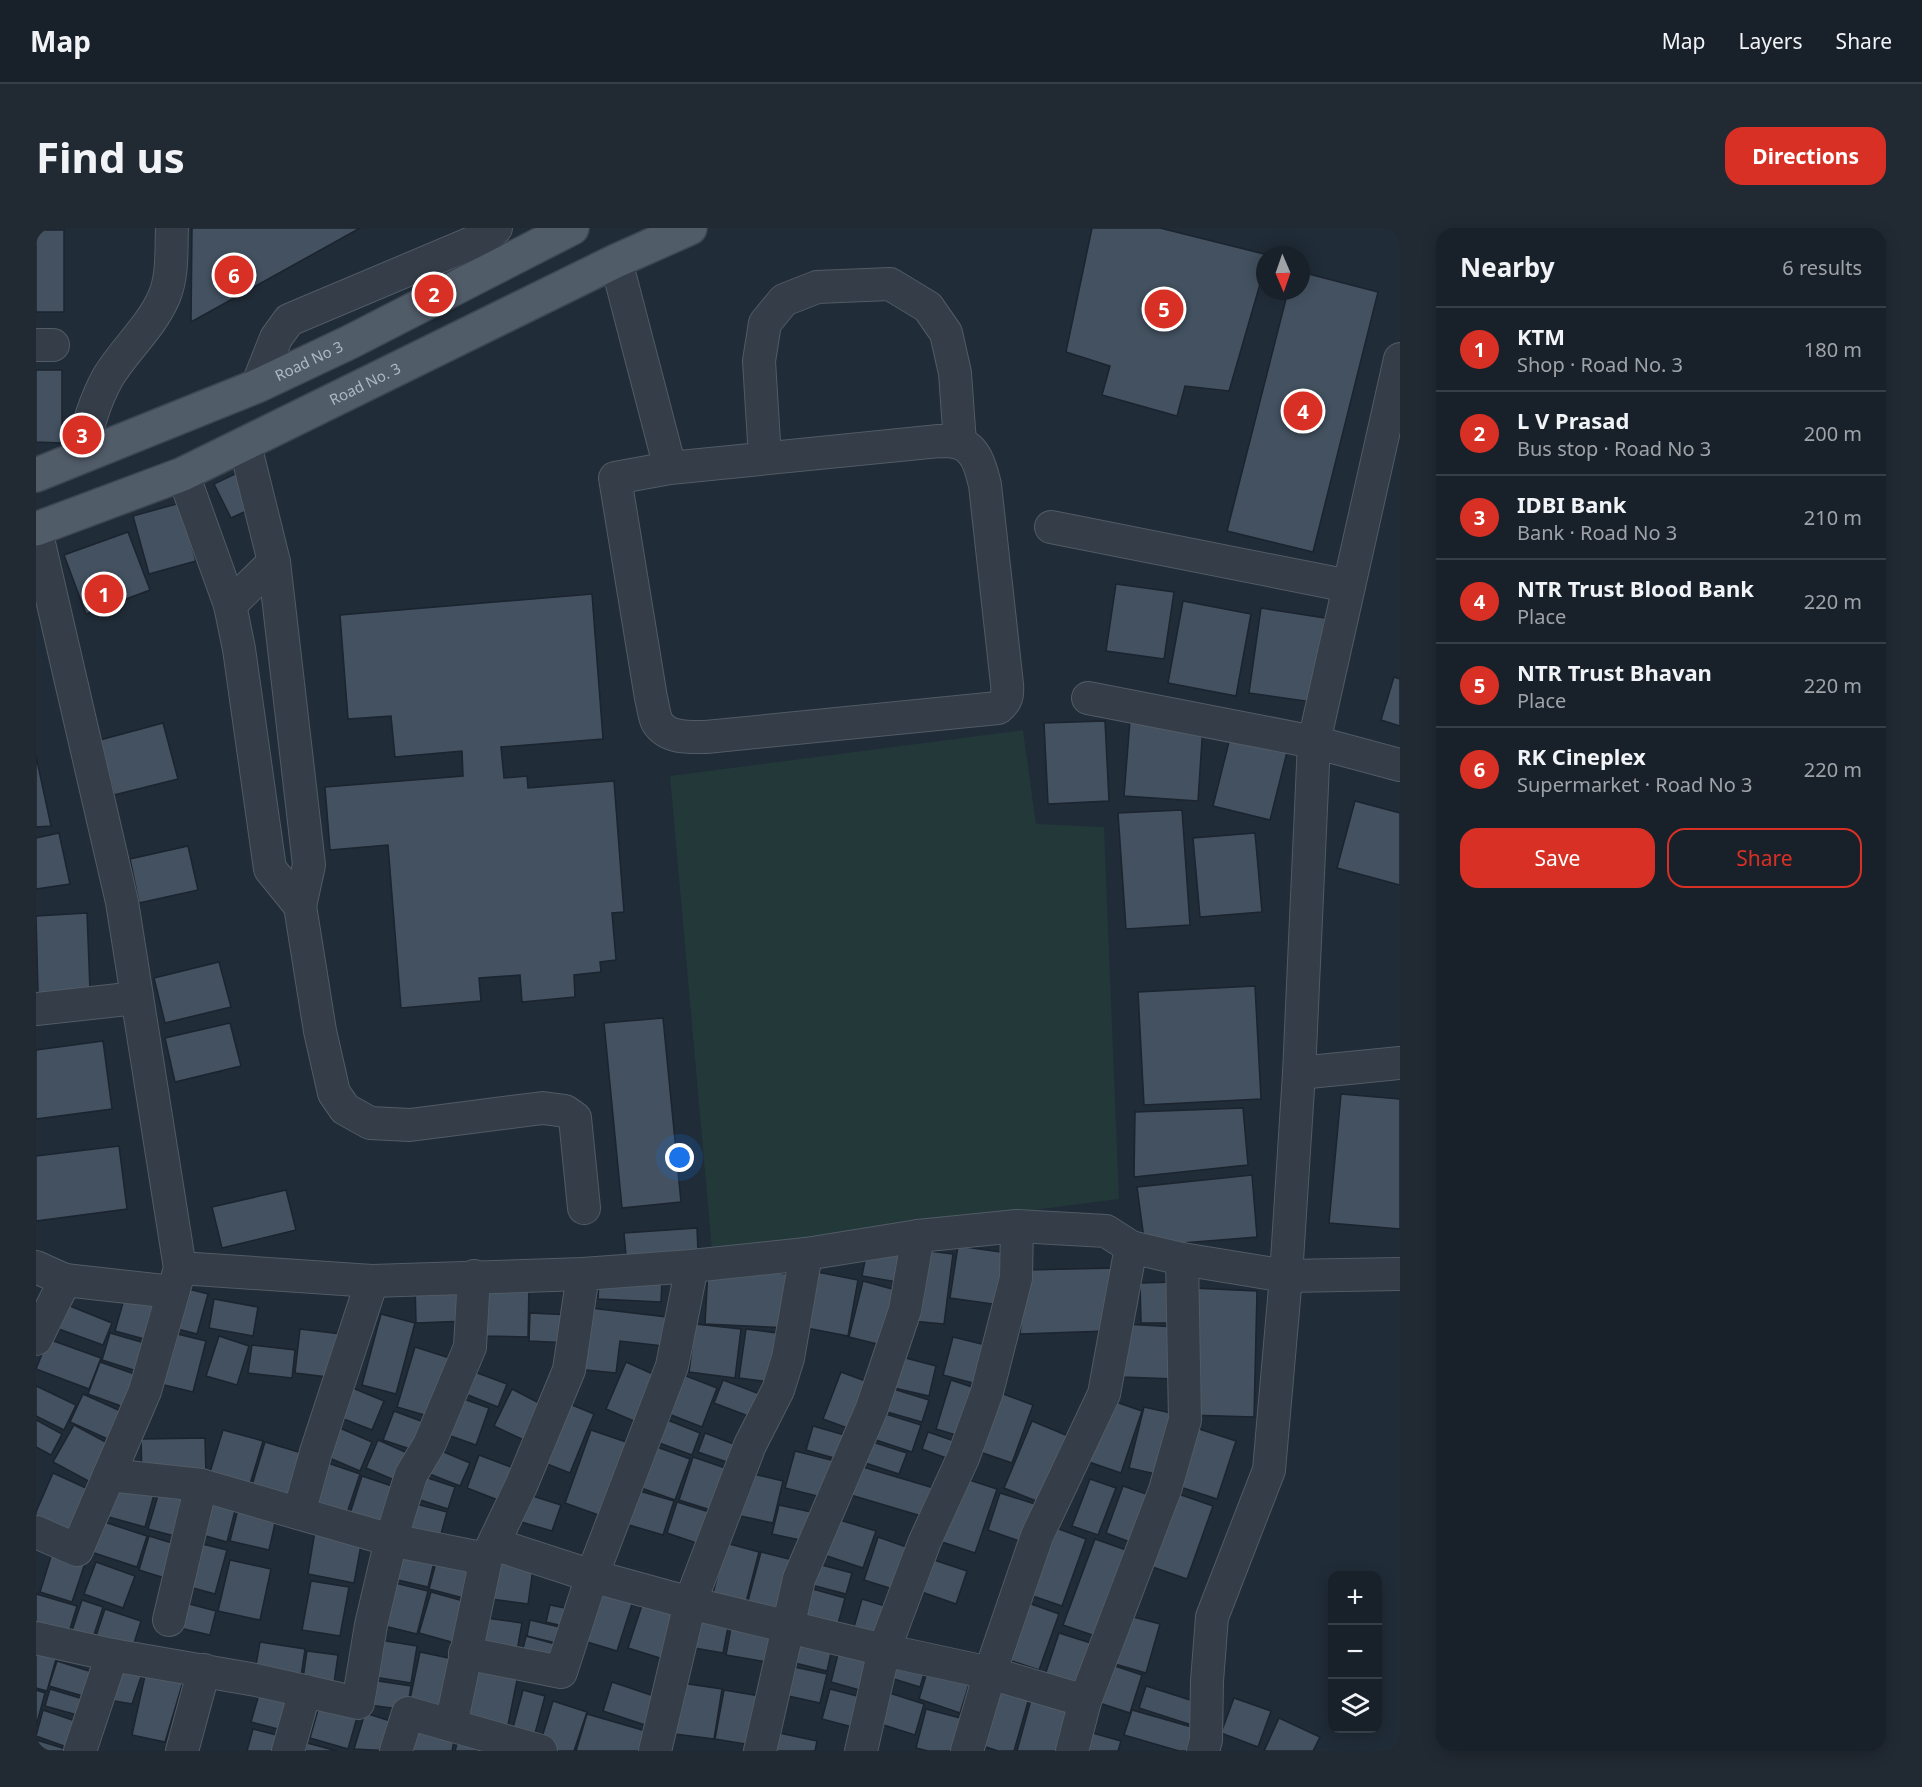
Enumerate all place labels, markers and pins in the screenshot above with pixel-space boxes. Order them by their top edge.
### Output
pin: 6 [214,252,254,298]
pin: 2 [414,272,454,316]
pin: 5 [1144,286,1184,332]
pin: 4 [1284,388,1322,434]
pin: 3 [62,412,102,458]
pin: 1 [84,572,124,616]

